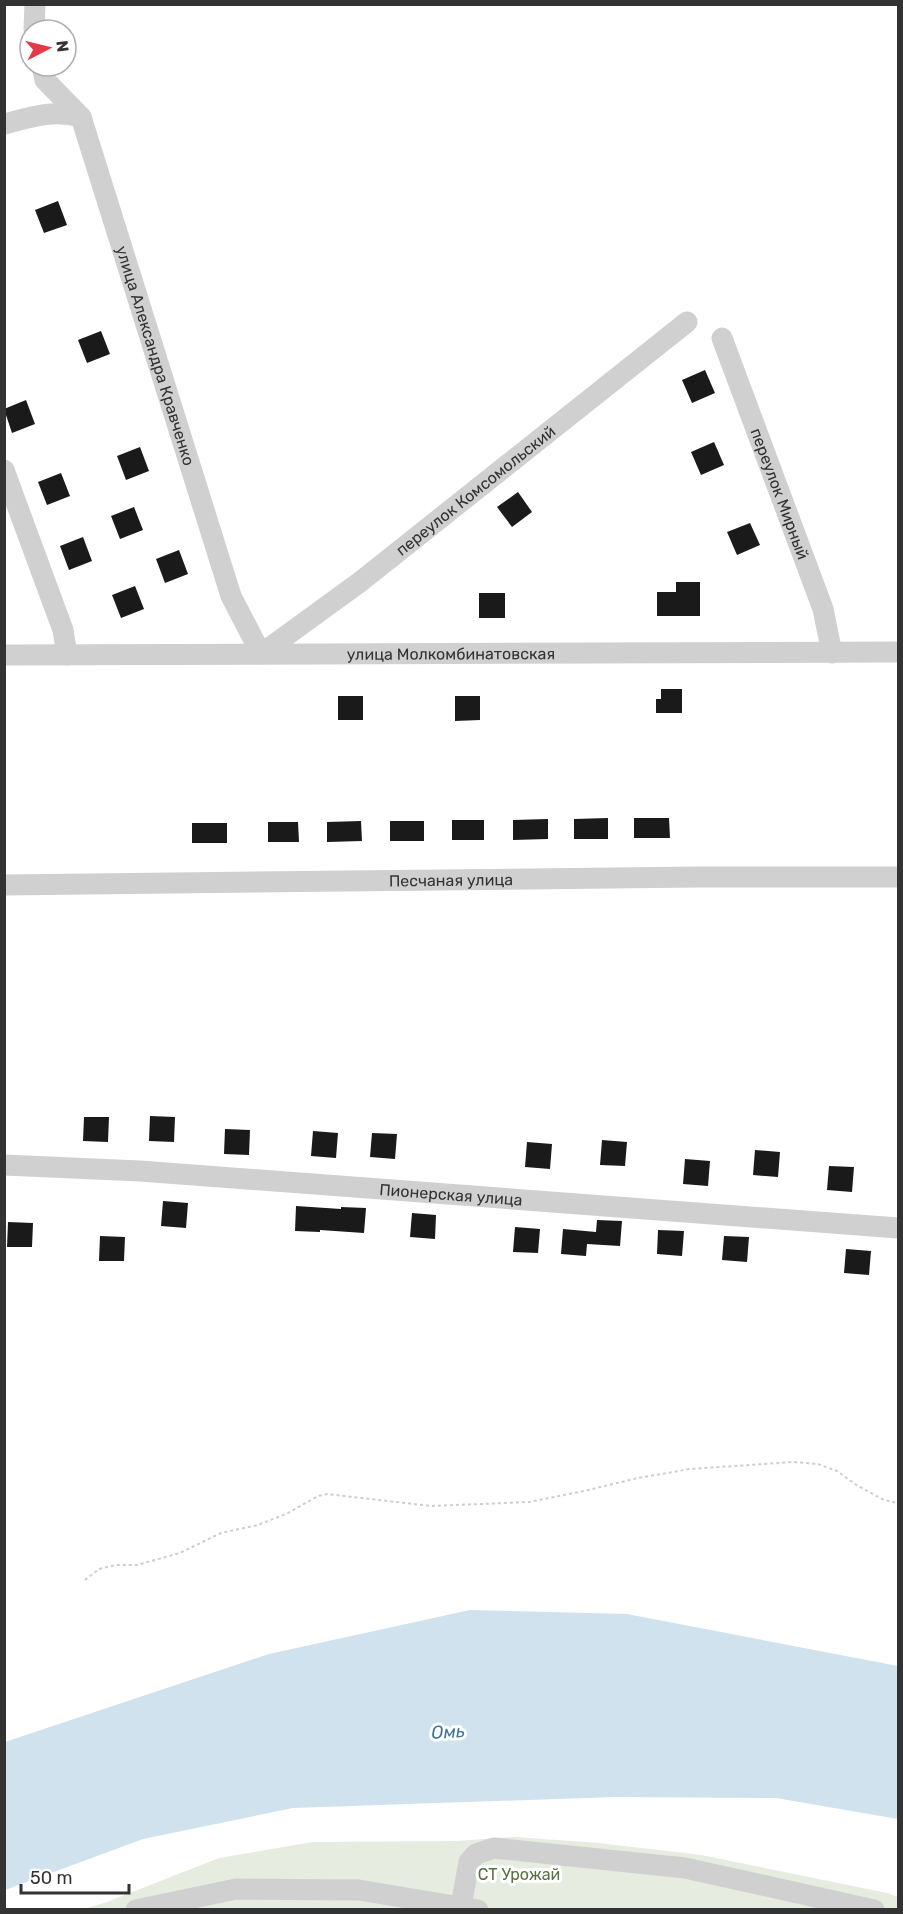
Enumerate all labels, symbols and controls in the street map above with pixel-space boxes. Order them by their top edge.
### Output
north arrow [18,18,78,78]
text: N [52,39,73,53]
street label: улица Александра Кравченко [112,244,199,468]
street label: переулок Комсомольский [392,422,559,560]
street label: переулок Мирный [746,425,813,562]
street label: улица Молкомбинатовская [347,644,555,664]
street label: Песчаная улица [389,870,513,891]
street label: Пионерская улица [379,1180,523,1210]
water label: Омь [431,1720,465,1744]
scale bar [21,1857,129,1895]
park label: СТ Урожай [478,1865,560,1884]
text: 50 m [30,1867,73,1889]

